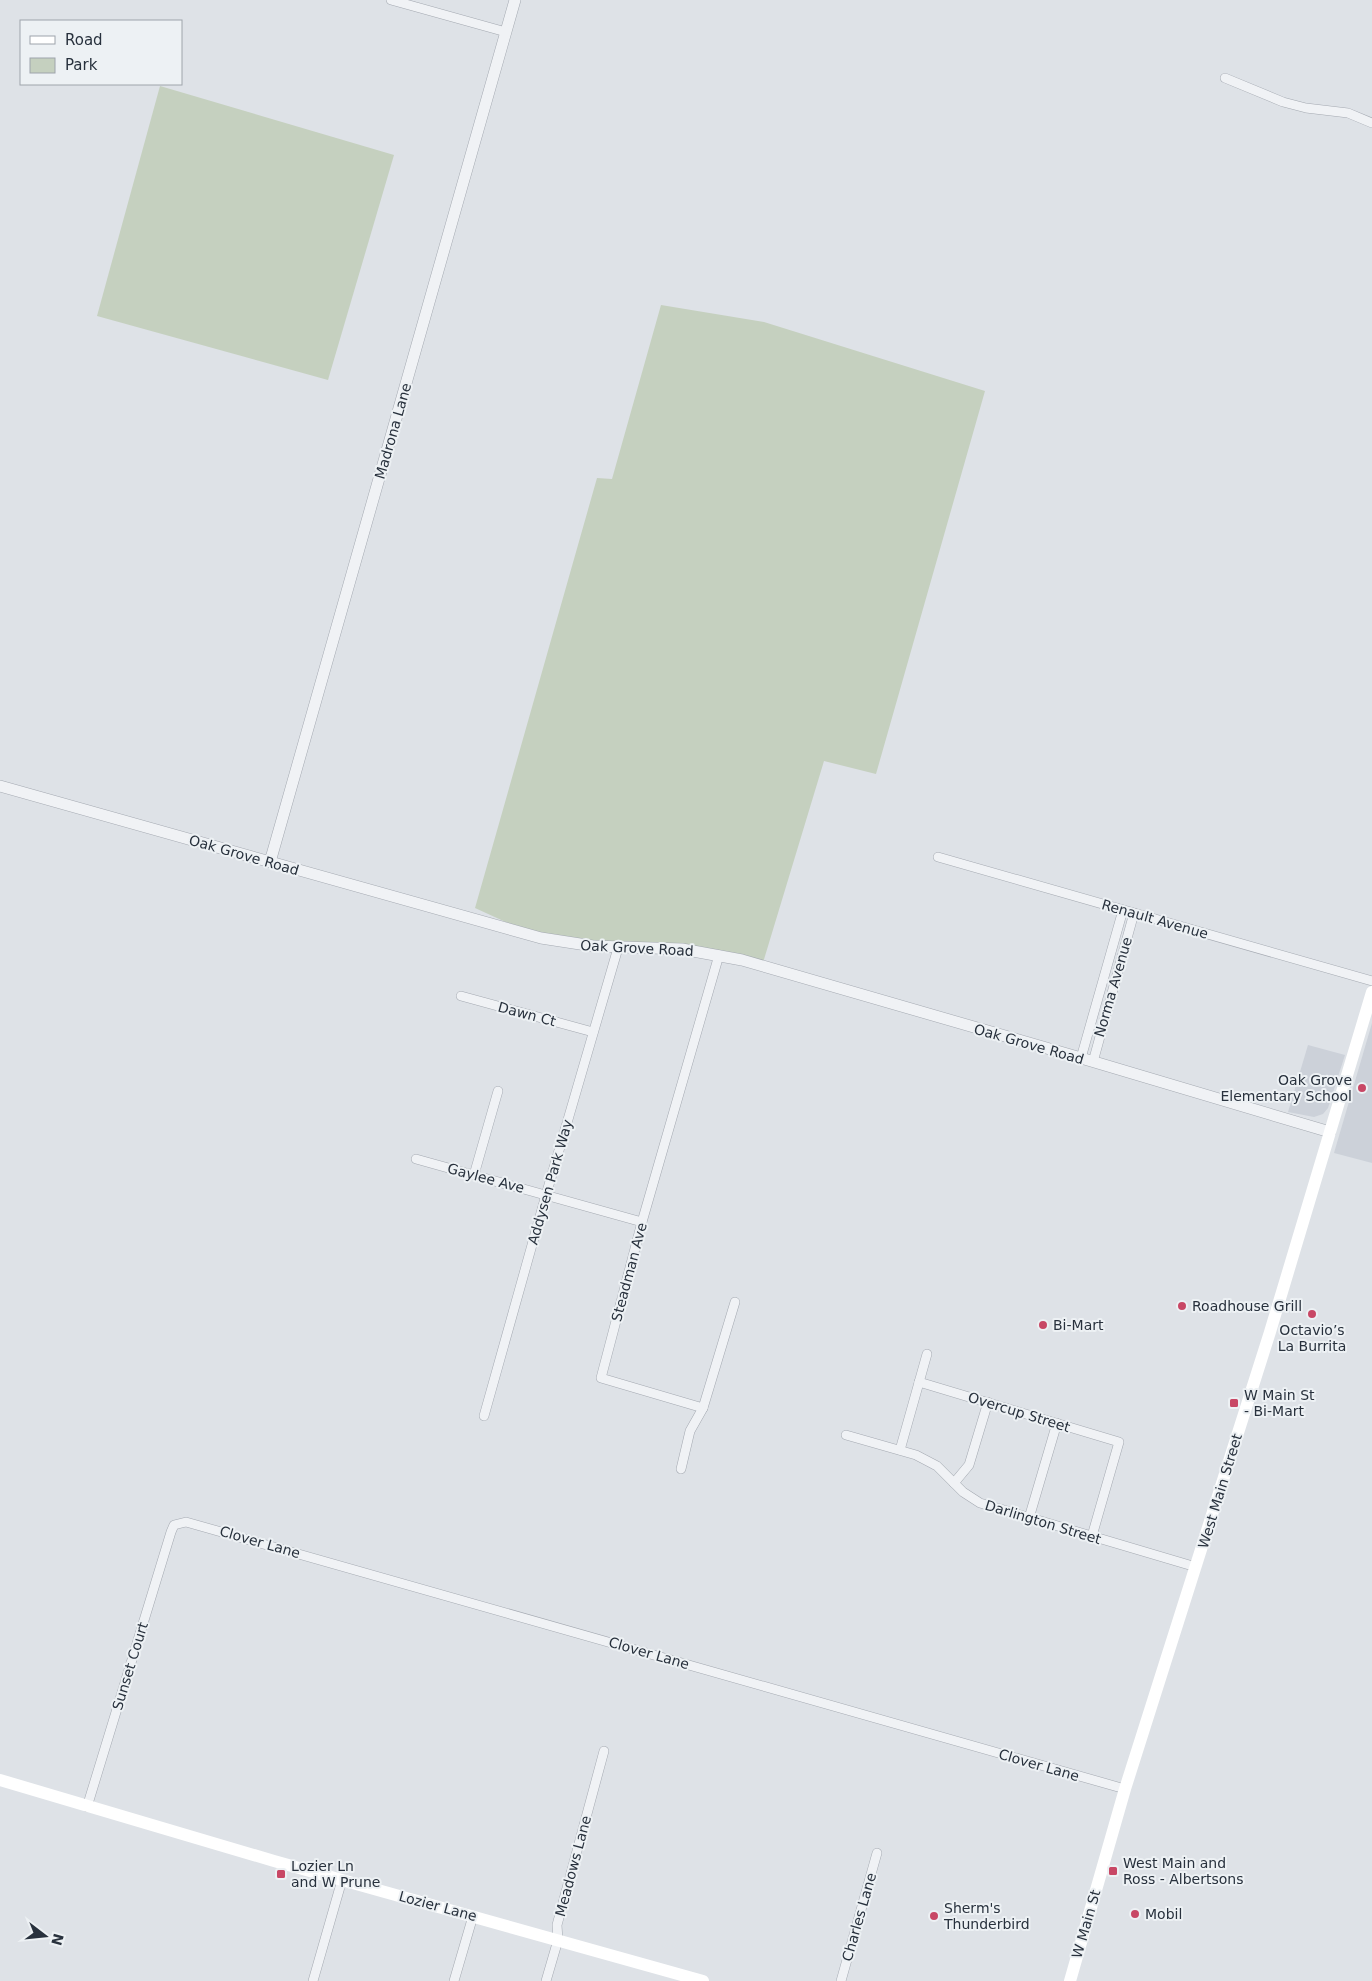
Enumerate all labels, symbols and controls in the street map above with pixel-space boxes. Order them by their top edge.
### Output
legend [20,20,182,85]
text: Road [65,31,103,49]
text: Park [65,56,98,74]
street label: Madrona Lane [372,381,414,481]
street label: Oak Grove Road [187,832,301,878]
street label: Renault Avenue [1100,896,1210,942]
street label: Norma Avenue [1091,935,1135,1039]
street label: Oak Grove Road [580,937,694,959]
street label: Dawn Ct [496,999,558,1030]
street label: Oak Grove Road [972,1021,1086,1067]
place label: Oak Grove Elementary School [1220,1072,1352,1104]
marker: Oak Grove Elementary School [1356,1082,1368,1094]
street label: Addysen Park Way [525,1118,575,1246]
street label: Gaylee Ave [446,1160,526,1196]
street label: Steadman Ave [608,1221,650,1323]
place label: Roadhouse Grill [1192,1298,1302,1314]
marker: Roadhouse Grill [1176,1300,1188,1312]
marker: Octavio’s La Burrita [1306,1308,1318,1320]
place label: Bi-Mart [1053,1317,1104,1333]
marker: Bi-Mart [1037,1319,1049,1331]
place label: Octavio’s La Burrita [1278,1322,1346,1354]
place label: W Main St - Bi-Mart [1244,1387,1315,1419]
street label: Overcup Street [966,1389,1072,1435]
marker: W Main St - Bi-Mart [1228,1397,1240,1409]
street label: West Main Street [1195,1431,1245,1550]
street label: Darlington Street [983,1497,1103,1547]
street label: Clover Lane [218,1523,302,1561]
street label: Sunset Court [109,1620,151,1712]
street label: Clover Lane [607,1634,691,1672]
street label: Clover Lane [997,1746,1081,1784]
street label: Meadows Lane [552,1814,594,1918]
place label: West Main and Ross - Albertsons [1123,1855,1243,1887]
place label: Lozier Ln and W Prune [291,1858,380,1890]
marker: West Main and Ross - Albertsons [1107,1865,1119,1877]
marker: Lozier Ln and W Prune [275,1868,287,1880]
street label: Charles Lane [839,1871,879,1963]
street label: W Main St [1069,1887,1104,1960]
street label: Lozier Lane [397,1888,479,1924]
place label: Sherm's Thunderbird [943,1900,1030,1932]
place label: Mobil [1145,1906,1182,1922]
marker: Mobil [1129,1908,1141,1920]
marker: Sherm's Thunderbird [928,1910,940,1922]
north arrow [20,1911,70,1961]
text: N [48,1932,67,1947]

